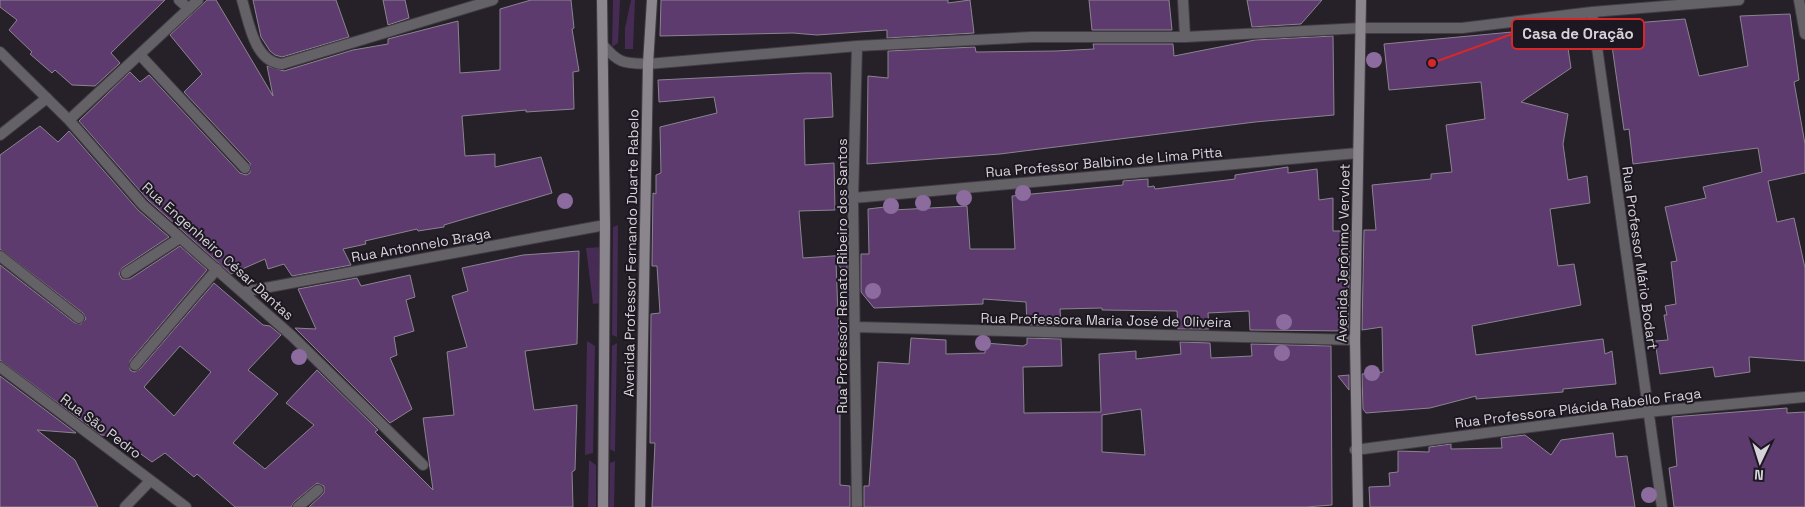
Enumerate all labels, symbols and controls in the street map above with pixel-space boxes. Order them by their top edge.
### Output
callout: Casa de Oração [1512,19,1644,49]
text: Casa de Oração [1522,24,1634,43]
street label: Avenida Professor Fernando Duarte Rabelo [619,109,643,397]
street label: Rua Professor Renato Ribeiro dos Santos [833,138,851,414]
street label: Rua Professor Balbino de Lima Pitta [985,143,1223,181]
street label: Avenida Jerônimo Vervloet [1332,164,1354,342]
street label: Rua Professor Mário Bodart [1618,165,1662,351]
street label: Rua Engenheiro César Dantas [138,178,298,324]
street label: Rua Antonnelo Braga [350,224,492,266]
street label: Rua Professora Maria José de Oliveira [981,309,1231,331]
street label: Rua Professora Plácida Rabello Fraga [1454,384,1702,432]
street label: Rua São Pedro [57,390,145,462]
north arrow [1735,437,1785,487]
text: N [1754,466,1764,484]

